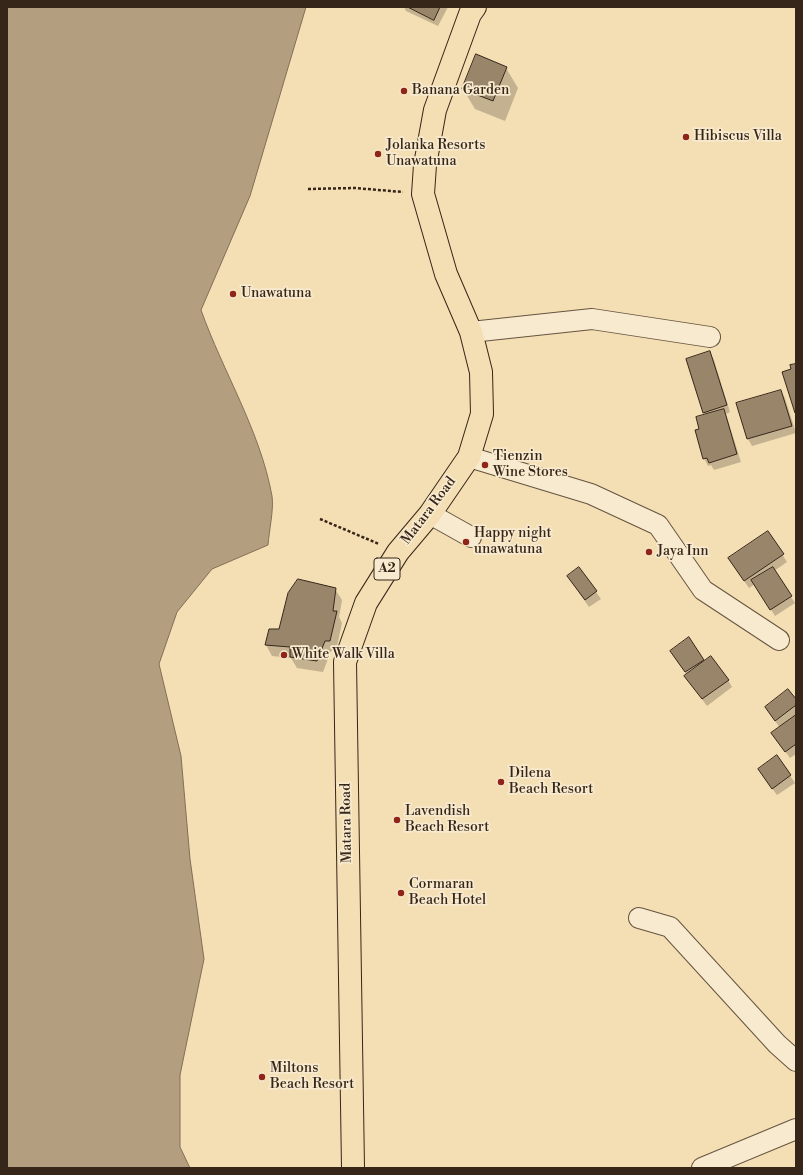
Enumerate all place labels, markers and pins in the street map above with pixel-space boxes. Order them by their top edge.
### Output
place label: Banana Garden [412,83,509,99]
marker: Banana Garden [399,86,409,96]
place label: Hibiscus Villa [694,129,782,145]
marker: Hibiscus Villa [681,132,691,142]
place label: Jolanka Resorts Unawatuna [386,138,485,170]
marker: Jolanka Resorts Unawatuna [373,149,383,159]
place label: Unawatuna [241,286,312,302]
marker: Unawatuna [228,289,238,299]
place label: Tienzin Wine Stores [493,449,568,482]
marker: Tienzin Wine Stores [480,460,490,470]
place label: Happy night unawatuna [474,526,551,558]
marker: Happy night unawatuna [461,537,471,547]
place label: Jaya Inn [657,544,709,560]
marker: Jaya Inn [644,547,654,557]
place label: White Walk Villa [292,647,395,663]
marker: White Walk Villa [279,650,289,660]
place label: Dilena Beach Resort [509,766,593,798]
marker: Dilena Beach Resort [496,777,506,787]
place label: Lavendish Beach Resort [405,804,489,836]
marker: Lavendish Beach Resort [392,815,402,825]
place label: Cormaran Beach Hotel [409,877,486,910]
marker: Cormaran Beach Hotel [396,888,406,898]
place label: Miltons Beach Resort [270,1061,354,1094]
marker: Miltons Beach Resort [257,1072,267,1082]

